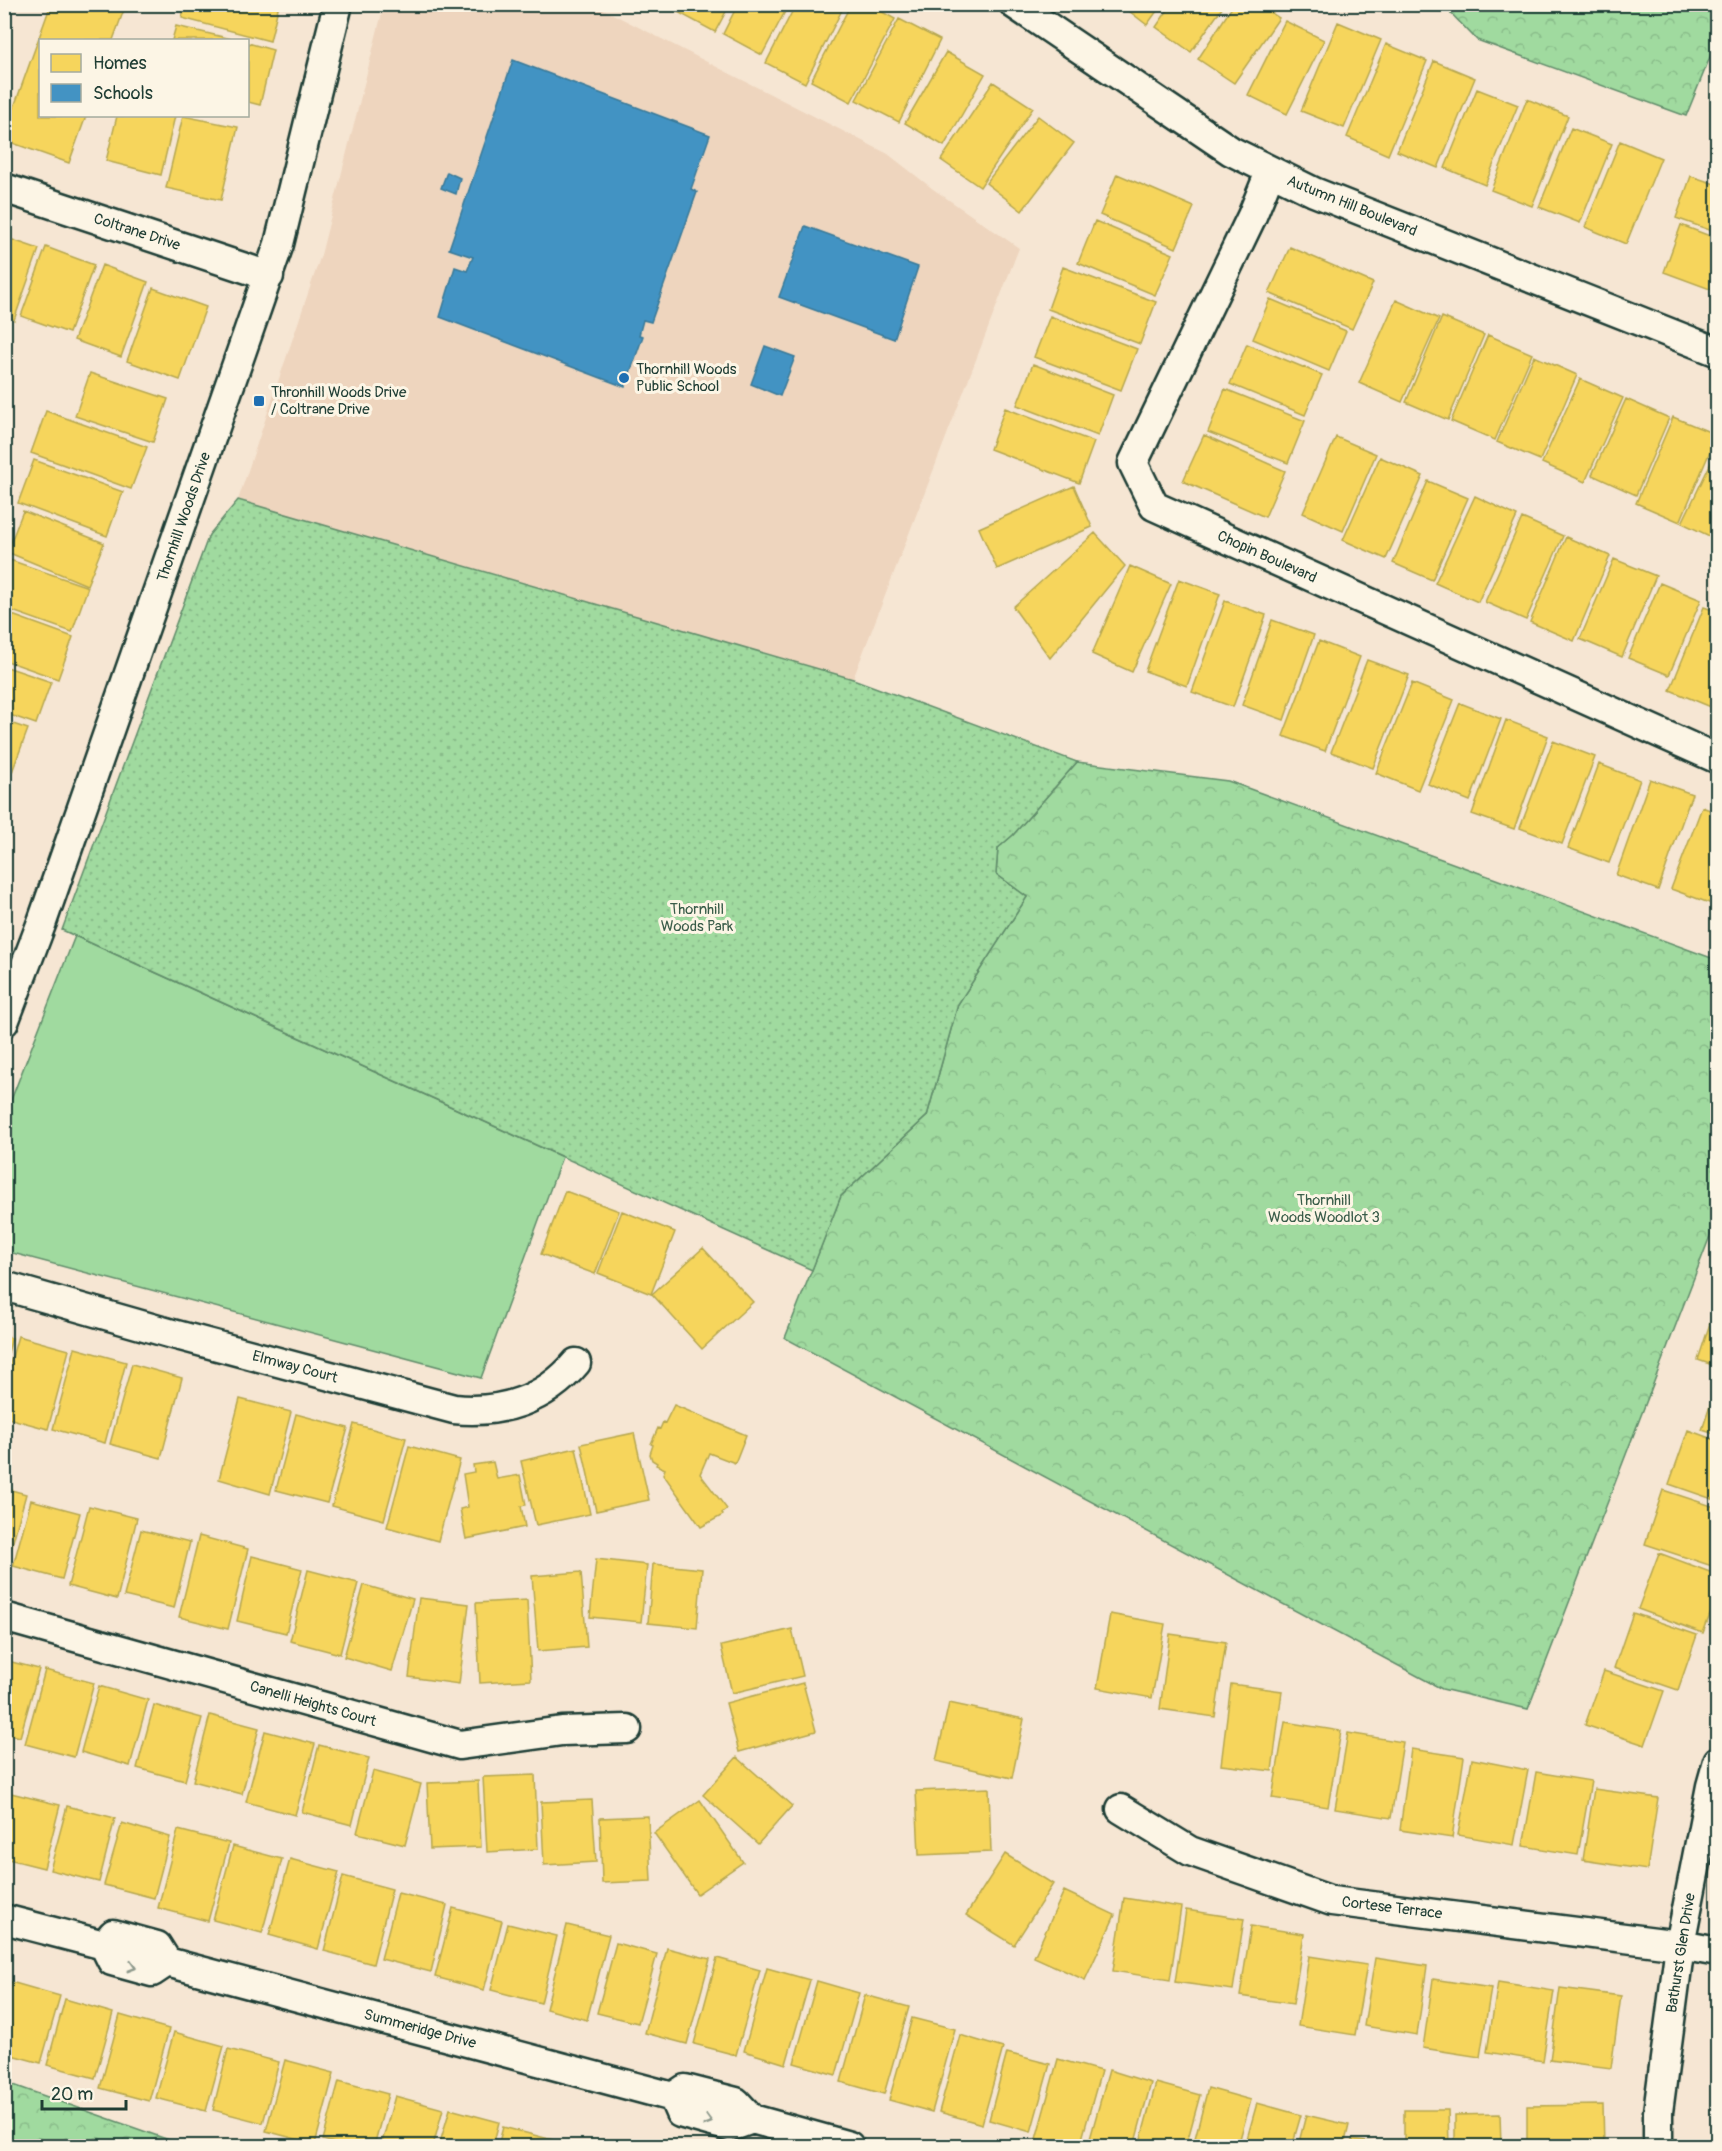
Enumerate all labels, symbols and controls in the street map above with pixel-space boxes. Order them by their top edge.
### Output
legend [39,39,249,117]
text: Homes [93,52,146,75]
text: Schools [93,82,153,105]
street label: Autumn Hill Boulevard [1284,171,1420,241]
street label: Coltrane Drive [91,209,183,255]
place label: Thornhill Woods Public School [636,360,737,396]
marker: Thornhill Woods Public School [617,371,631,385]
place label: Thronhill Woods Drive / Coltrane Drive [271,383,407,419]
marker: Thronhill Woods Drive / Coltrane Drive [252,394,266,408]
street label: Thornhill Woods Drive [153,449,215,584]
street label: Chopin Boulevard [1214,527,1320,587]
park label: Thornhill Woods Park [661,900,734,936]
park label: Thornhill Woods Woodlot 3 [1268,1191,1380,1227]
street label: Elmway Court [250,1346,341,1388]
street label: Canelli Heights Court [248,1677,379,1731]
street label: Bathurst Glen Drive [1662,1891,1700,2014]
street label: Cortese Terrace [1341,1892,1444,1924]
one-way arrow [126,1960,137,1972]
street label: Summeridge Drive [362,2005,479,2053]
scale bar [42,2073,126,2111]
text: 20 m [51,2083,93,2106]
one-way arrow [702,2114,713,2126]

